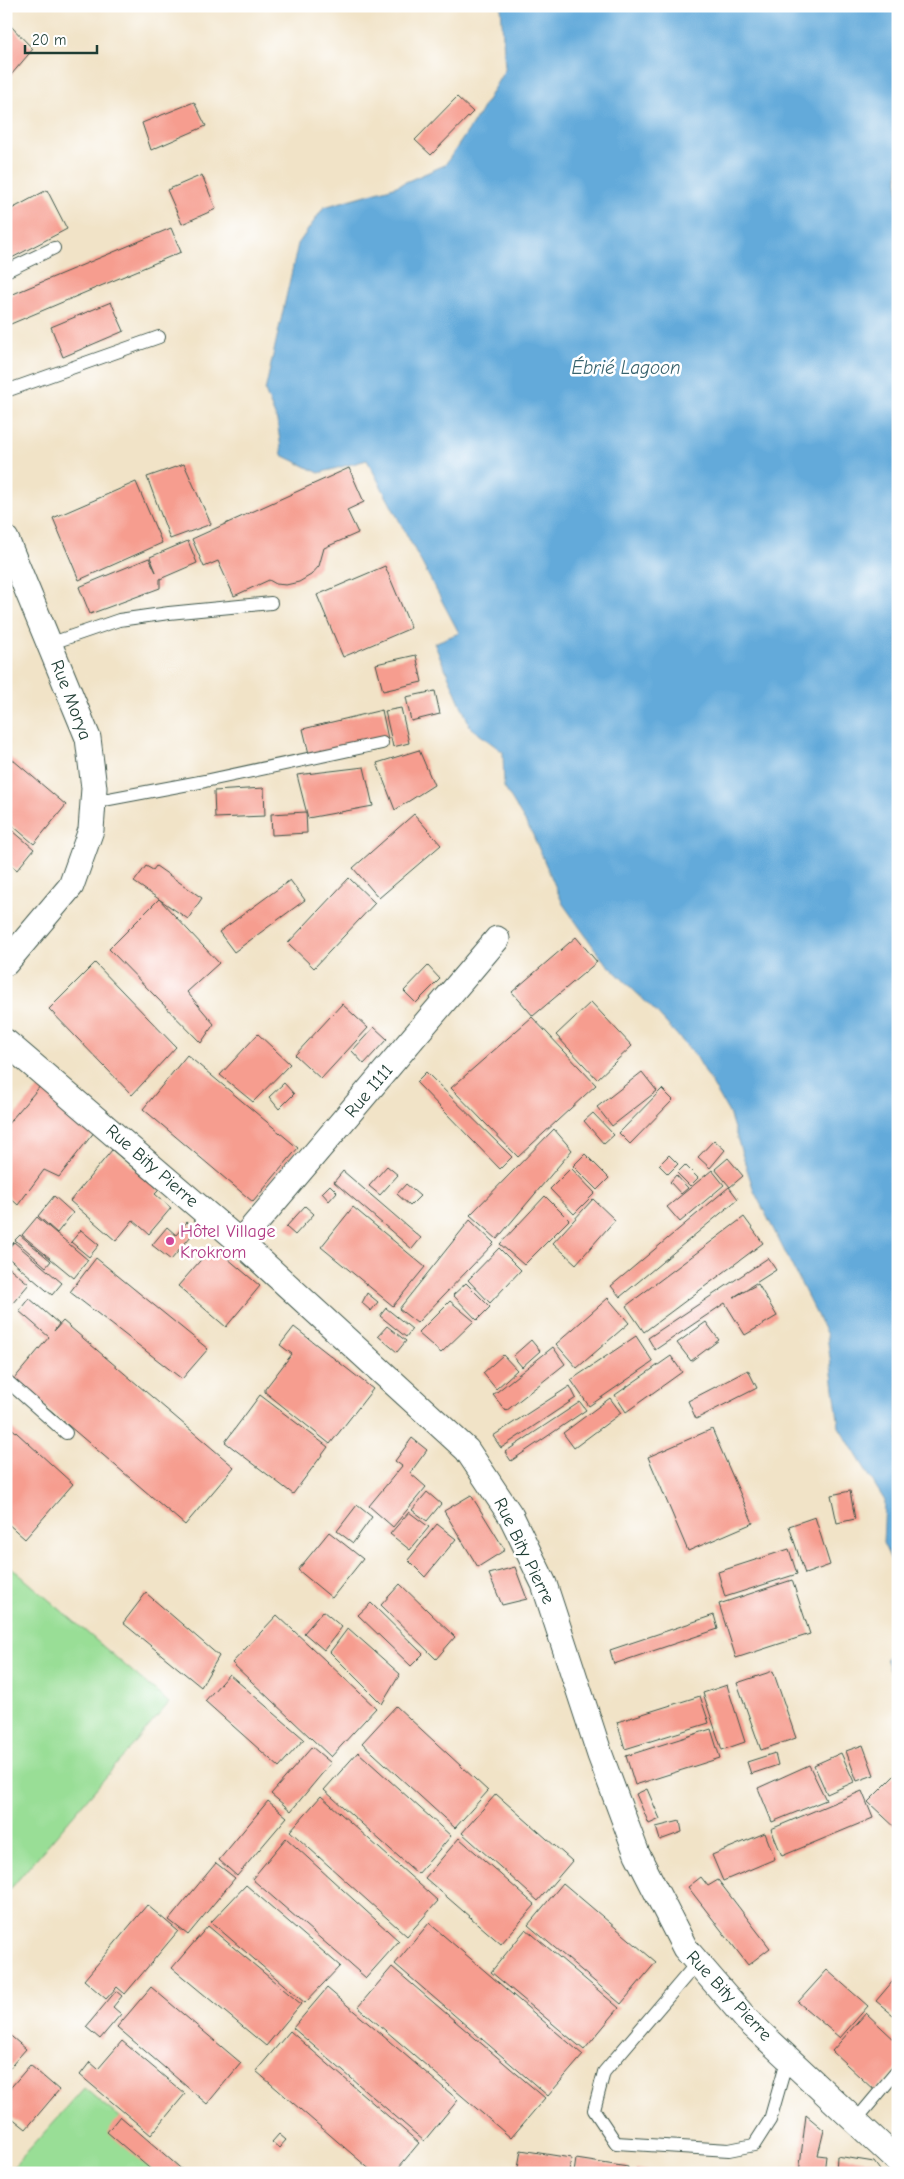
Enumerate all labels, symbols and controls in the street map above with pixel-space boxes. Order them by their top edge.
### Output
scale bar [25,22,98,54]
text: 20 m [32,31,66,49]
water label: Ébrié Lagoon [571,356,681,379]
street label: Rue Morya [46,657,96,743]
street label: Rue I111 [341,1060,397,1122]
street label: Rue Bity Pierre [102,1120,202,1212]
place label: Hôtel Village Krokrom [180,1221,275,1263]
marker: Hôtel Village Krokrom [164,1235,176,1247]
street label: Rue Bity Pierre [489,1494,559,1608]
street label: Rue Bity Pierre [682,1947,776,2045]

